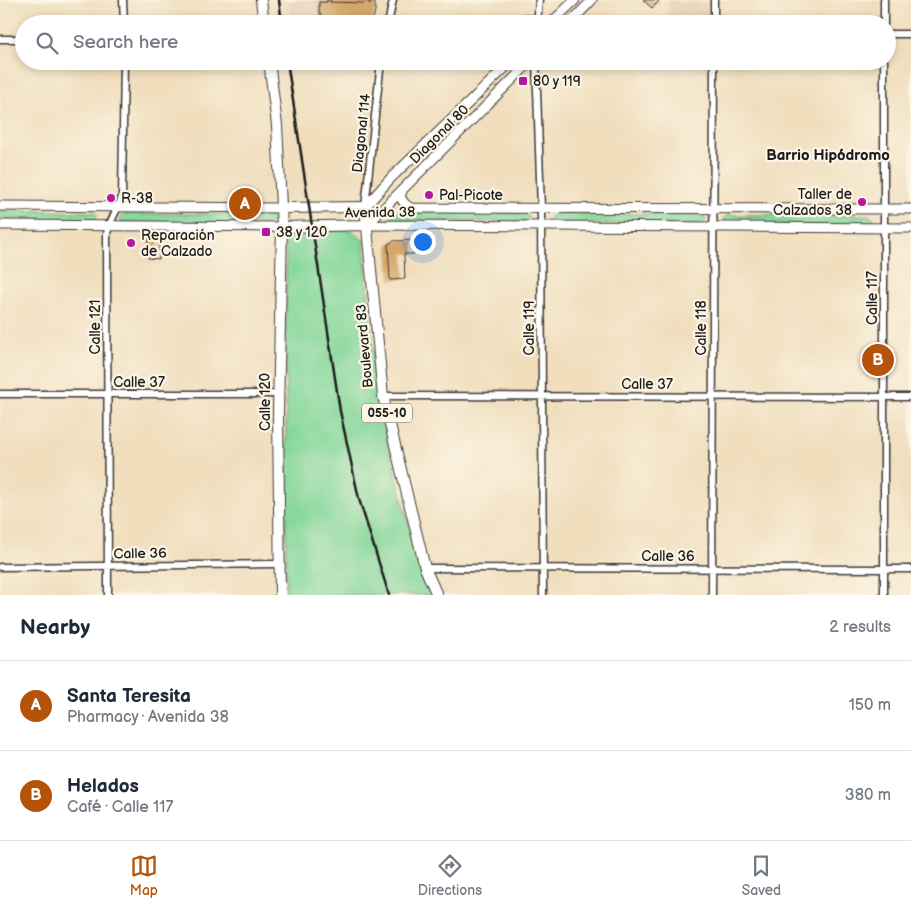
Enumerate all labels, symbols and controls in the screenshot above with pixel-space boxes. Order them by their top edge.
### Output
search box [15,15,896,70]
icon: search [33,29,61,57]
text: Search here [73,31,178,54]
place label: 80 y 119 [533,73,581,90]
marker: 80 y 119 [517,75,529,87]
street label: Diagonal 114 [349,92,374,174]
street label: Diagonal 80 [406,101,472,167]
district label: Barrio Hipódromo [766,146,890,165]
pin: A [229,185,261,223]
place label: Taller de Calzados 38 [773,186,852,219]
place label: Pal-Picote [439,187,503,204]
marker: Pal-Picote [423,189,435,201]
place label: R-38 [121,190,153,207]
marker: R-38 [105,192,117,204]
marker: Taller de Calzados 38 [856,196,868,208]
street label: Avenida 38 [344,203,416,222]
place label: 38 y 120 [276,224,327,241]
marker: 38 y 120 [260,226,272,238]
place label: Reparación de Calzado [141,227,215,260]
your location [410,229,436,255]
marker: Reparación de Calzado [125,237,137,249]
street label: Calle 117 [864,271,881,325]
street label: Calle 121 [87,300,104,355]
street label: Calle 119 [521,300,538,356]
street label: Calle 118 [693,300,710,356]
street label: Boulevard 83 [352,303,377,389]
pin: B [862,341,894,379]
street label: Calle 120 [257,373,274,431]
street label: Calle 37 [113,374,165,391]
street label: Calle 37 [621,376,673,393]
road number: 055-10 [362,403,412,422]
street label: Calle 36 [113,545,167,562]
street label: Calle 36 [641,548,695,565]
text: Nearby [20,615,90,640]
text: 2 results [829,618,891,637]
text: Santa Teresita [67,685,191,708]
text: A [31,696,41,715]
text: 150 m [849,696,891,715]
text: Pharmacy · Avenida 38 [67,708,229,727]
text: Helados [67,775,139,798]
text: B [30,786,42,805]
text: 380 m [845,786,891,805]
text: Café · Calle 117 [67,798,173,817]
tab: Map [130,852,158,899]
tab: Directions [418,852,482,899]
tab: Saved [742,852,781,899]

